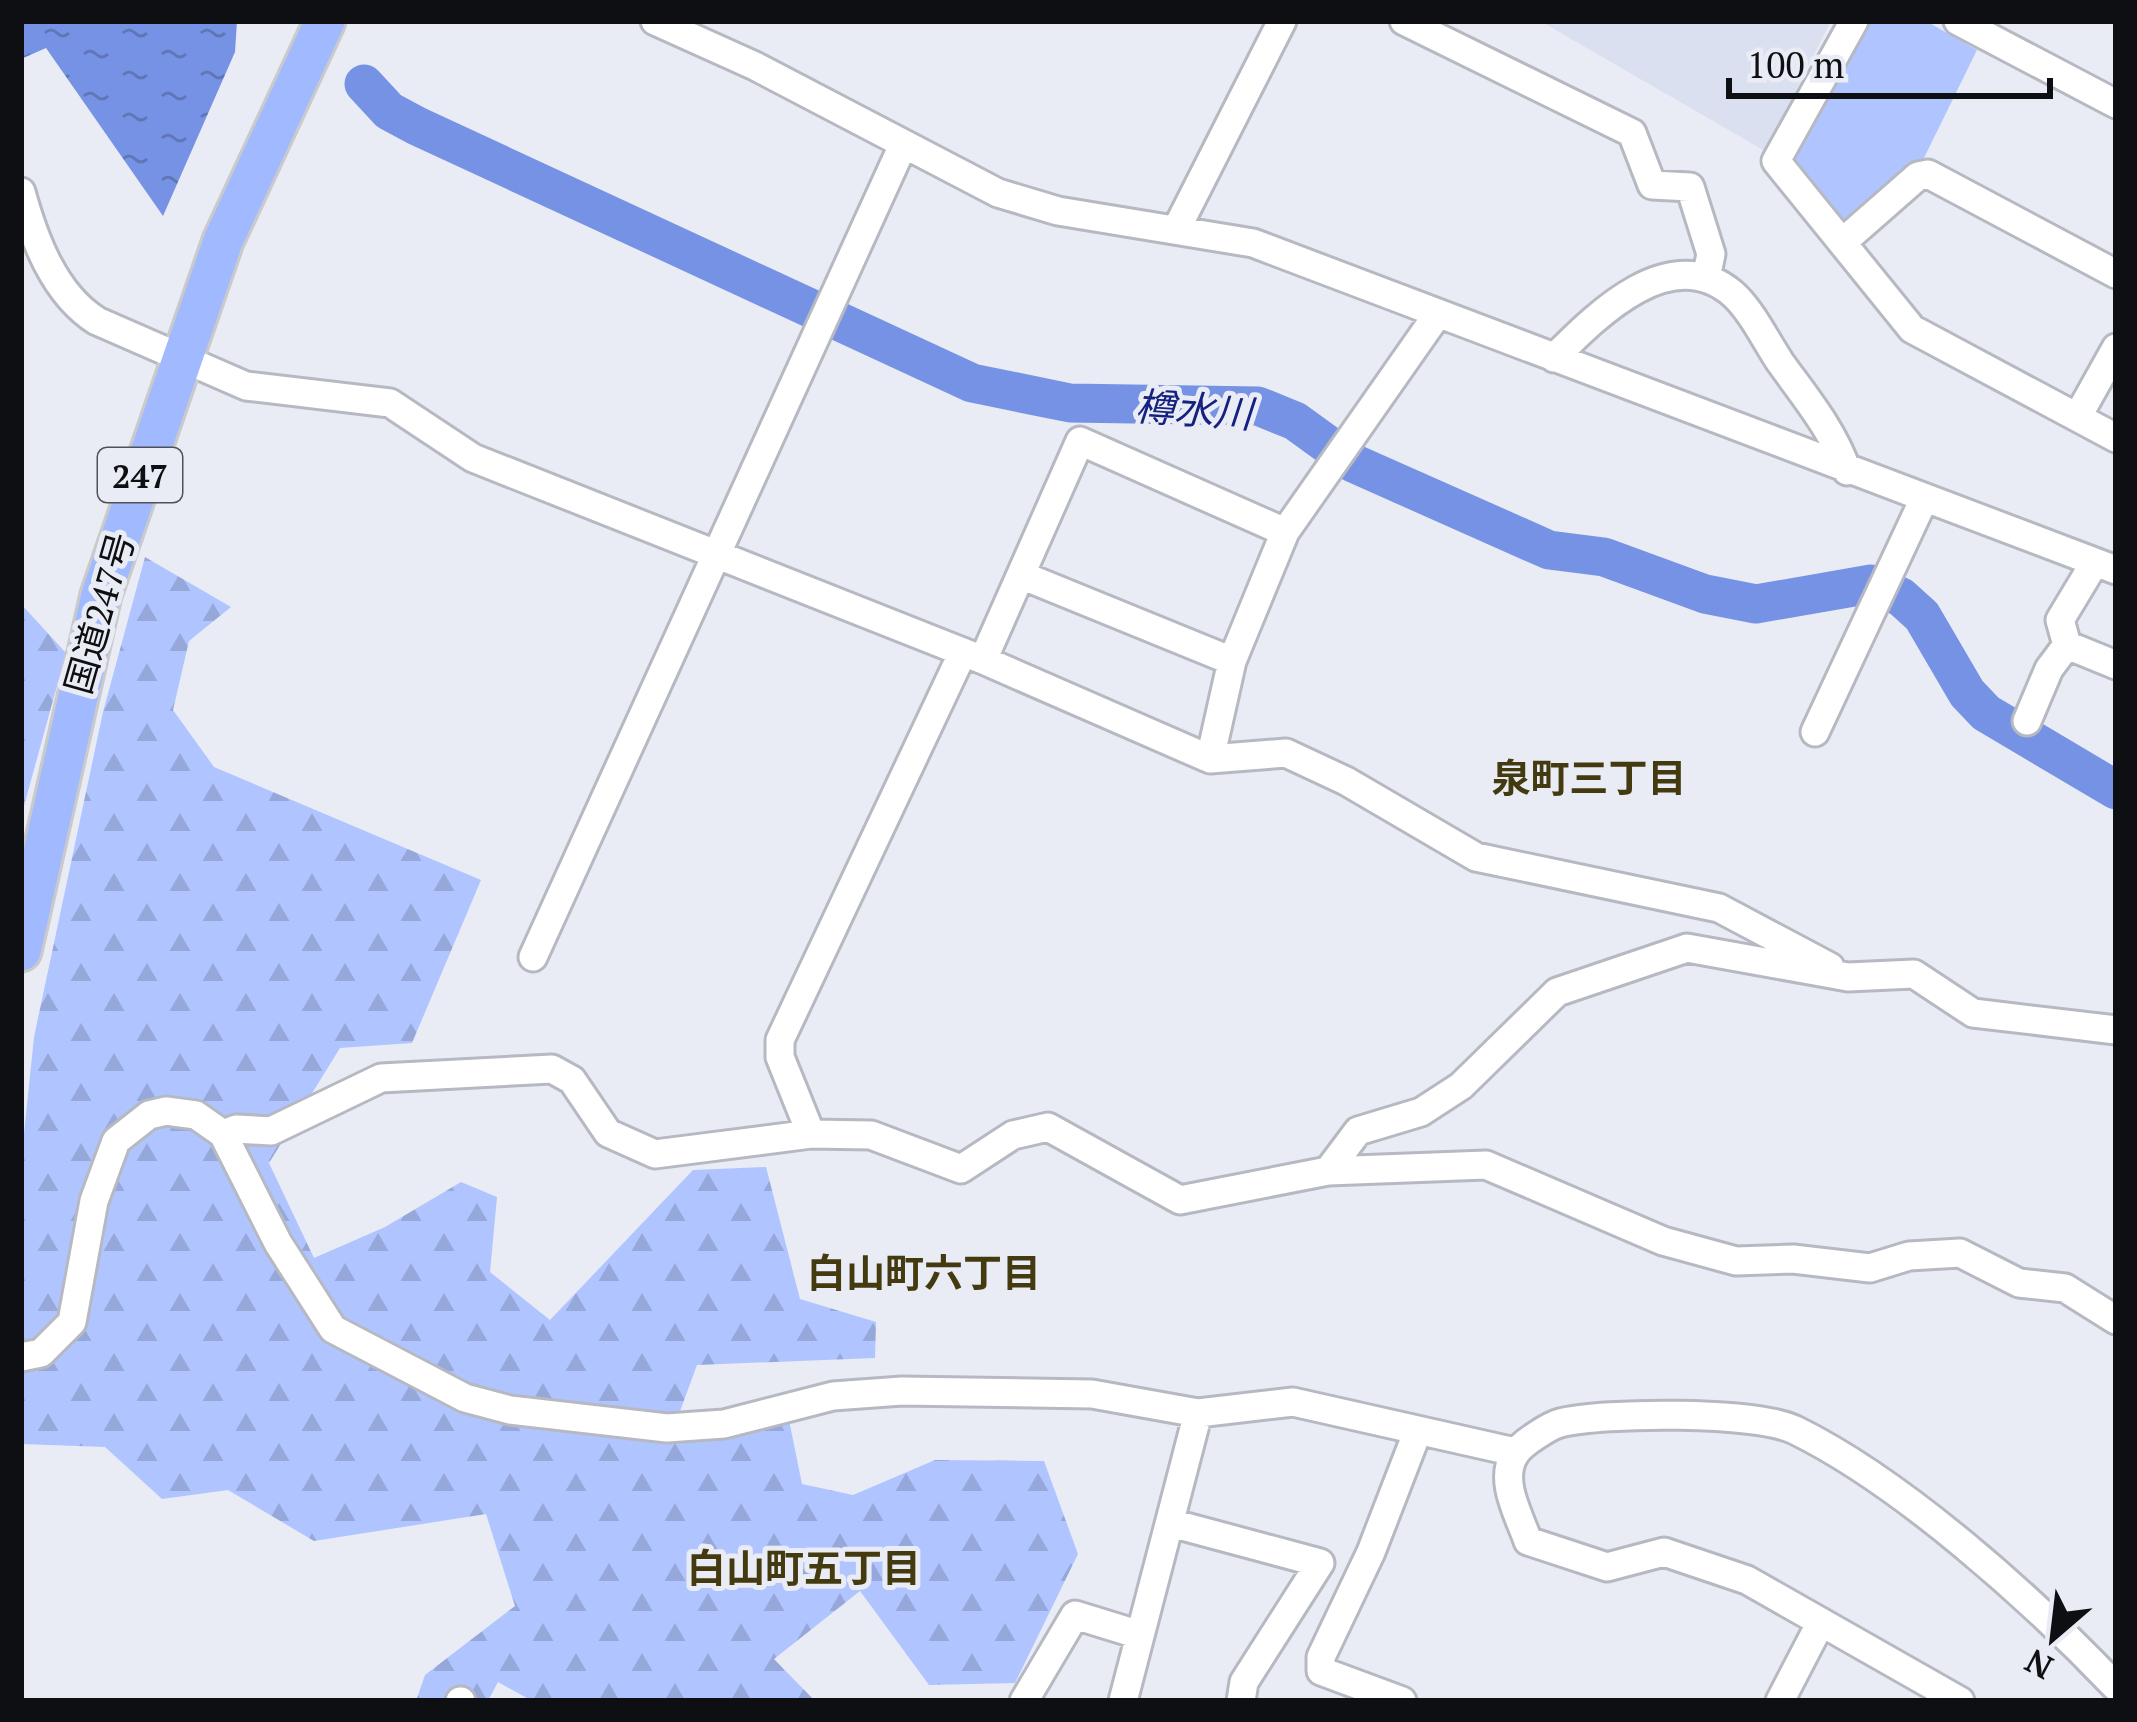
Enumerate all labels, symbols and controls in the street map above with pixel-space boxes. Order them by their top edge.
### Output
scale bar [1729,24,2050,98]
text: 100 m [1747,41,1844,88]
water label: 樽水川 [1134,379,1258,439]
road number: 247 [98,448,182,502]
street label: 国道247号 [54,527,144,699]
district label: 泉町三丁目 [1491,751,1687,803]
district label: 白山町六丁目 [807,1246,1041,1298]
district label: 白山町五丁目 [687,1541,921,1593]
north arrow [1993,1578,2113,1698]
text: N [2018,1640,2060,1690]

